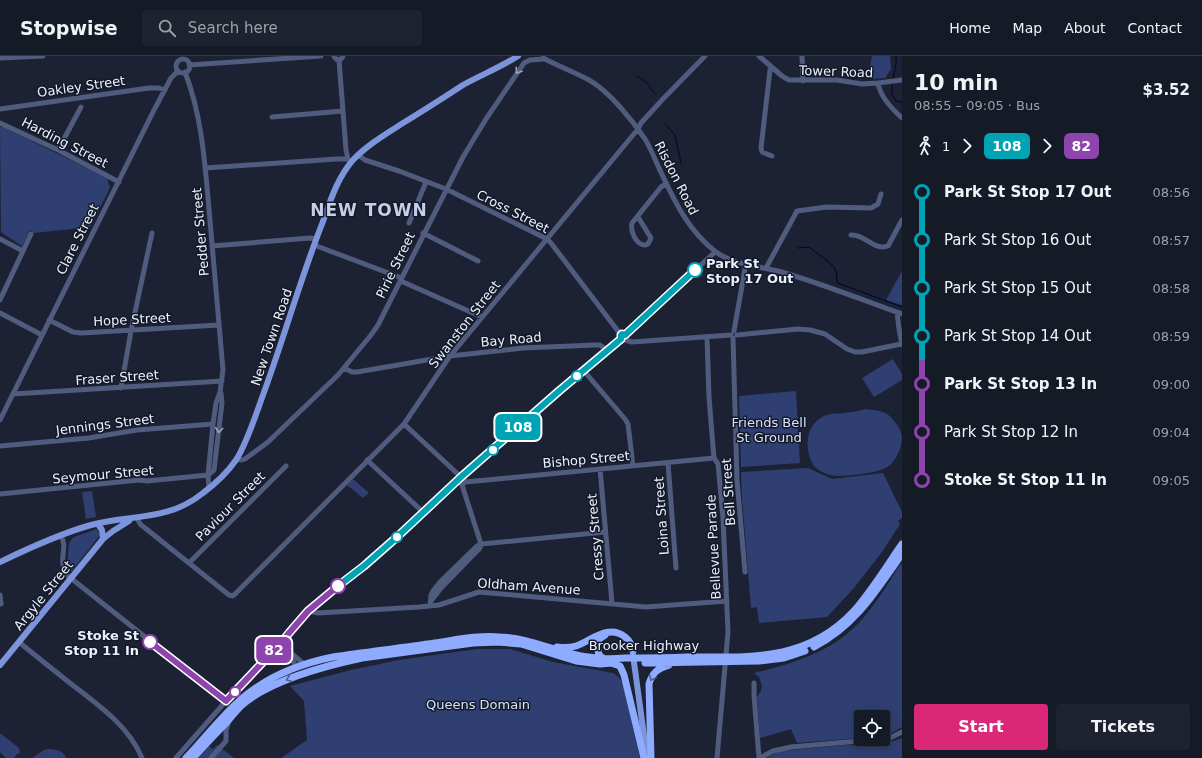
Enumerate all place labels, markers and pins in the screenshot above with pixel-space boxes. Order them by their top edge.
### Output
place label: Park St Stop 17 Out [706,256,793,286]
marker: Park St Stop 17 Out [687,262,703,278]
unlabelled marker [571,370,583,382]
unlabelled marker [487,444,499,456]
unlabelled marker [391,531,403,543]
unlabelled marker [330,578,346,594]
place label: Stoke St Stop 11 In [64,628,139,658]
marker: Stoke St Stop 11 In [142,634,158,650]
unlabelled marker [229,686,241,698]

